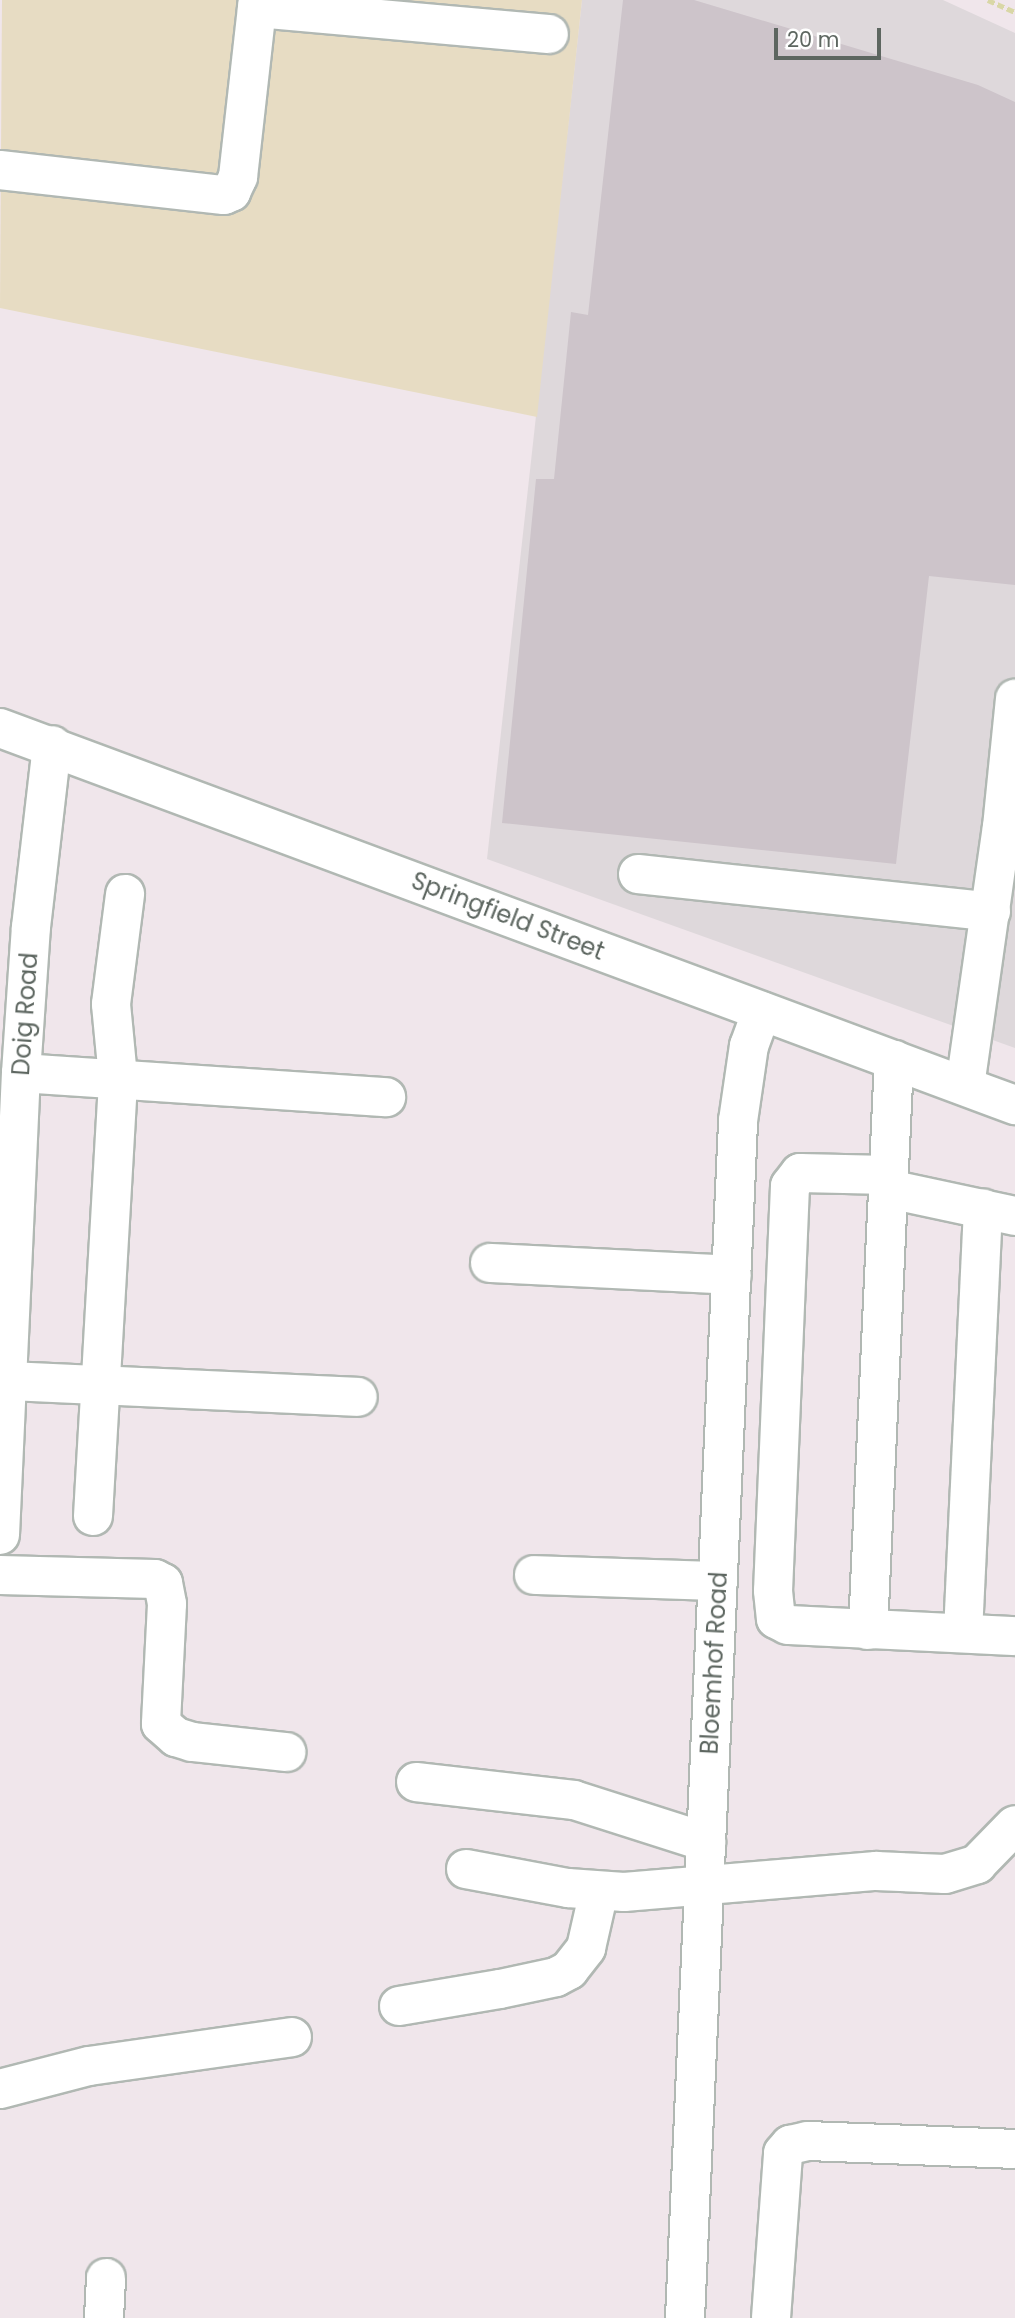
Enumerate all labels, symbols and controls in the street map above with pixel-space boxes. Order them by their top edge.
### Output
scale bar [777,14,884,58]
text: 20 m [787,25,840,54]
street label: Springfield Street [408,866,608,966]
street label: Doig Road [6,952,44,1076]
street label: Bloemhof Road [695,1571,733,1755]

